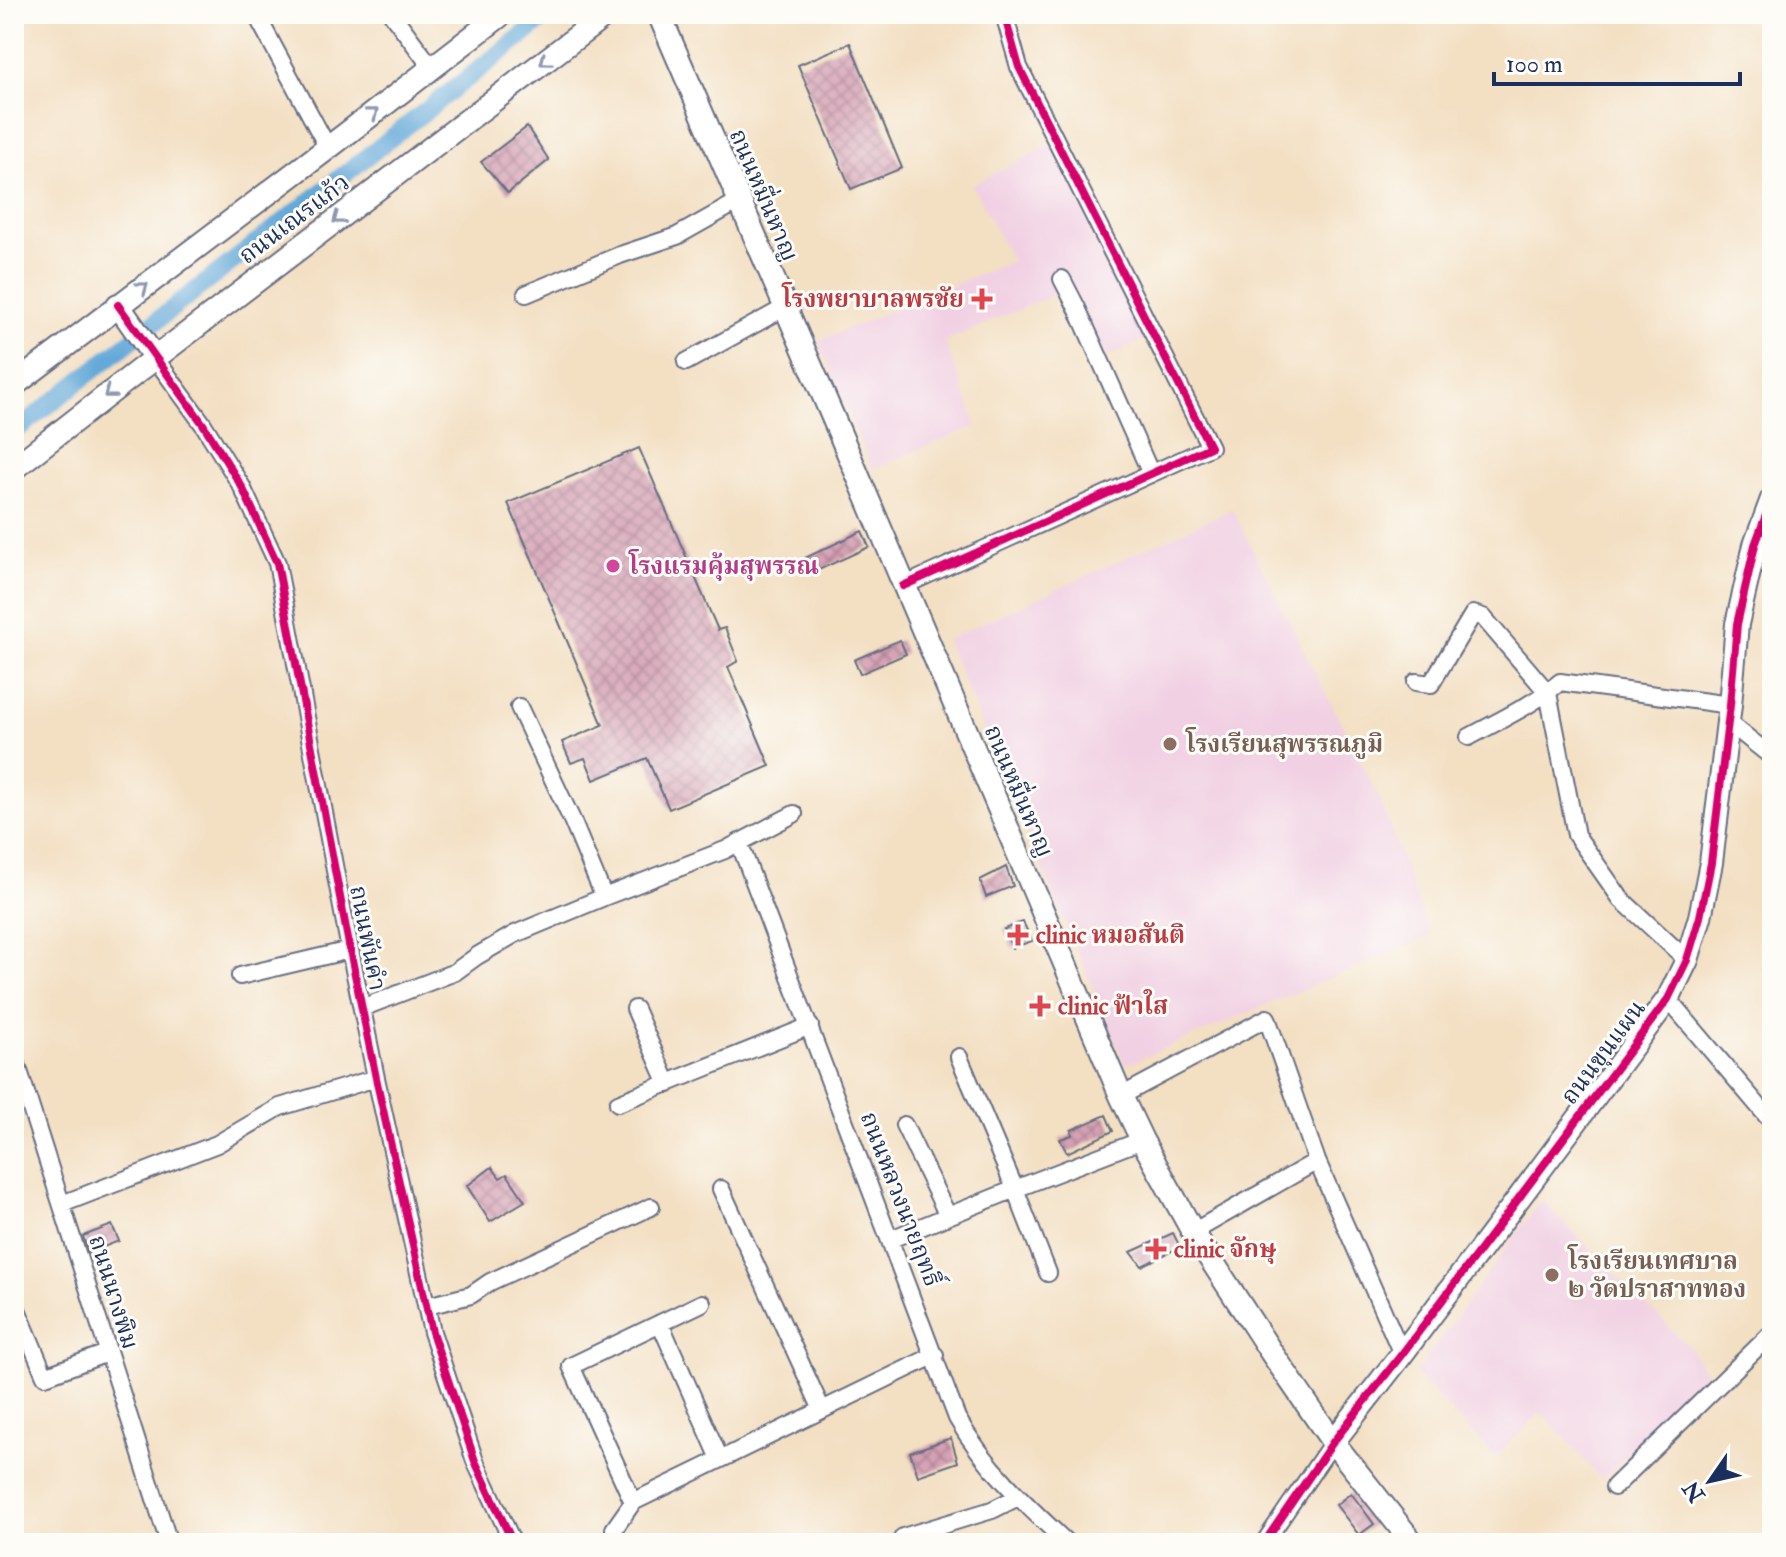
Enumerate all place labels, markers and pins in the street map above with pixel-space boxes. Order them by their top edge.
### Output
place label: โรงพยาบาลพรชัย [781,282,964,315]
marker: โรงพยาบาลพรชัย [971,288,993,310]
place label: โรงแรมคุ้มสุพรรณ [628,549,819,582]
marker: โรงแรมคุ้มสุพรรณ [604,557,622,575]
place label: โรงเรียนสุพรรณภูมิ [1185,727,1383,760]
marker: โรงเรียนสุพรรณภูมิ [1161,735,1179,753]
place label: clinic หมอสันติ [1036,920,1185,951]
marker: clinic หมอสันติ [1007,924,1029,946]
place label: clinic ฟ้าใส [1058,989,1168,1022]
marker: clinic ฟ้าใส [1029,995,1051,1017]
place label: clinic จักษุ [1174,1234,1277,1265]
marker: clinic จักษุ [1145,1238,1167,1260]
place label: โรงเรียนเทศบาล ๒ วัดปราสาททอง [1567,1244,1746,1305]
marker: โรงเรียนเทศบาล ๒ วัดปราสาททอง [1543,1266,1561,1284]

